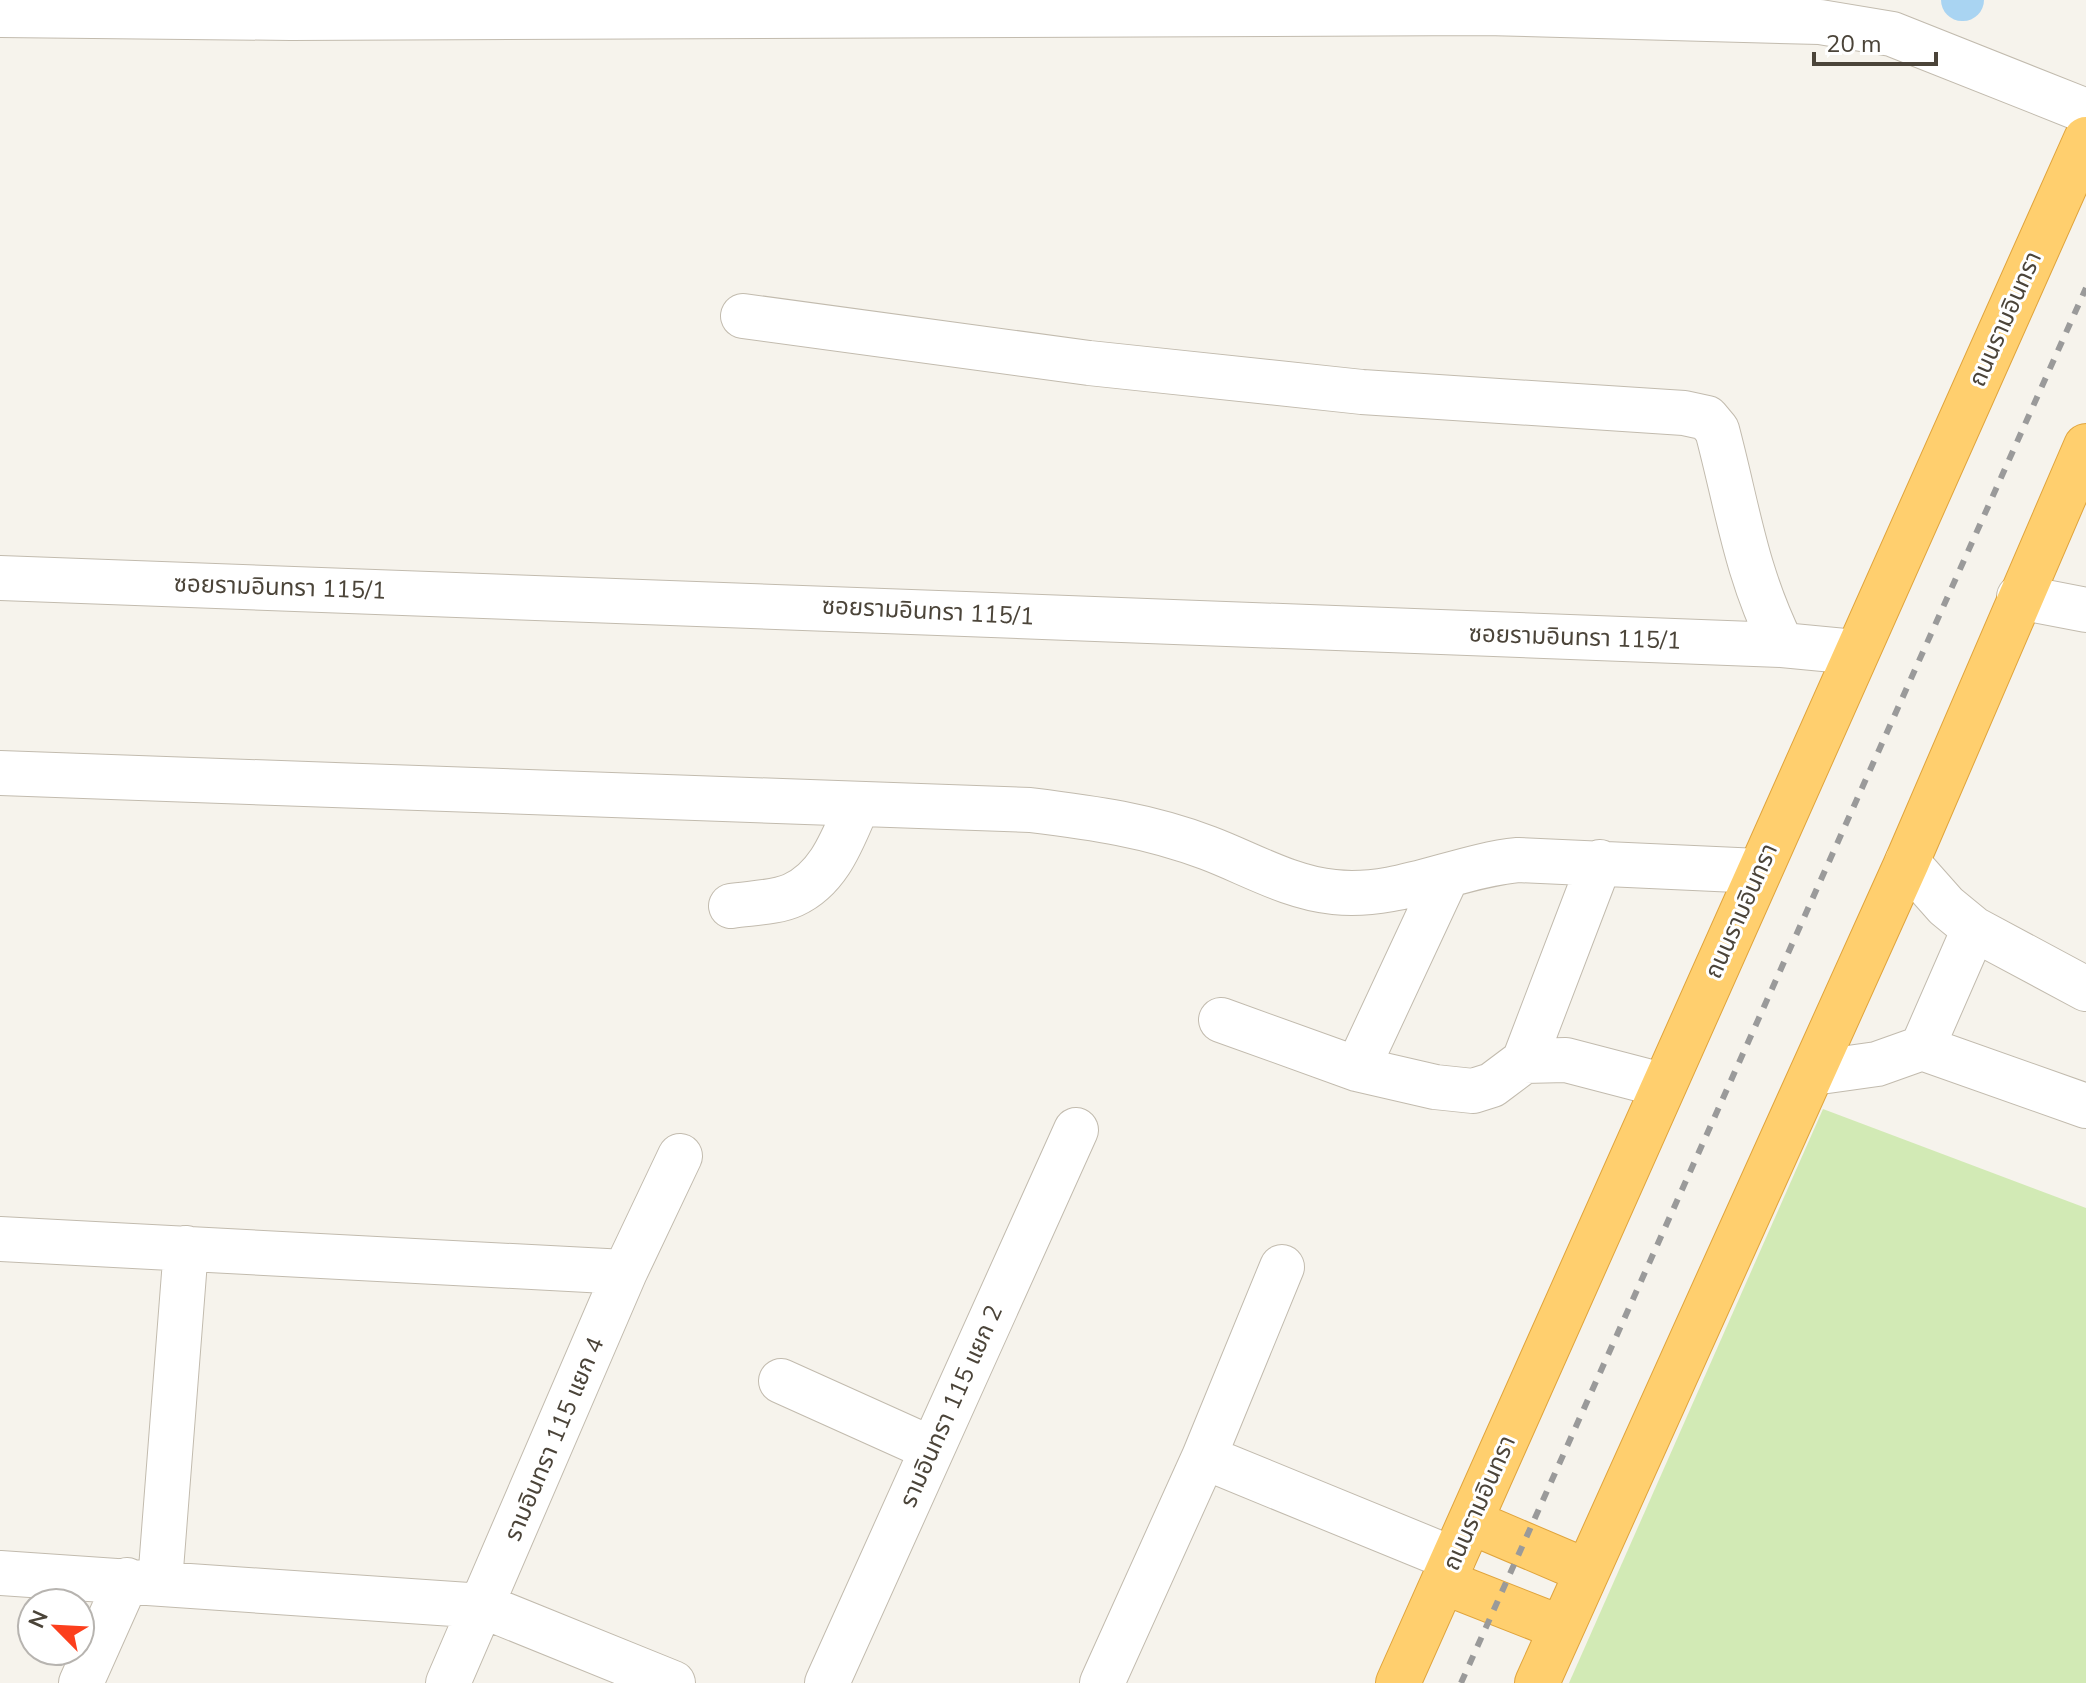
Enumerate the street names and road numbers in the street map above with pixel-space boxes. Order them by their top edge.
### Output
street label: ถนนรามอินทรา [1961,246,2049,392]
street label: ซอยรามอินทรา 115/1 [173,567,387,607]
street label: ซอยรามอินทรา 115/1 [821,589,1035,633]
street label: ซอยรามอินทรา 115/1 [1468,617,1682,657]
street label: ถนนรามอินทรา [1697,838,1785,984]
street label: รามอินทรา 115 แยก 2 [892,1300,1010,1512]
street label: รามอินทรา 115 แยก 4 [497,1332,611,1546]
street label: ถนนรามอินทรา [1435,1430,1523,1576]

